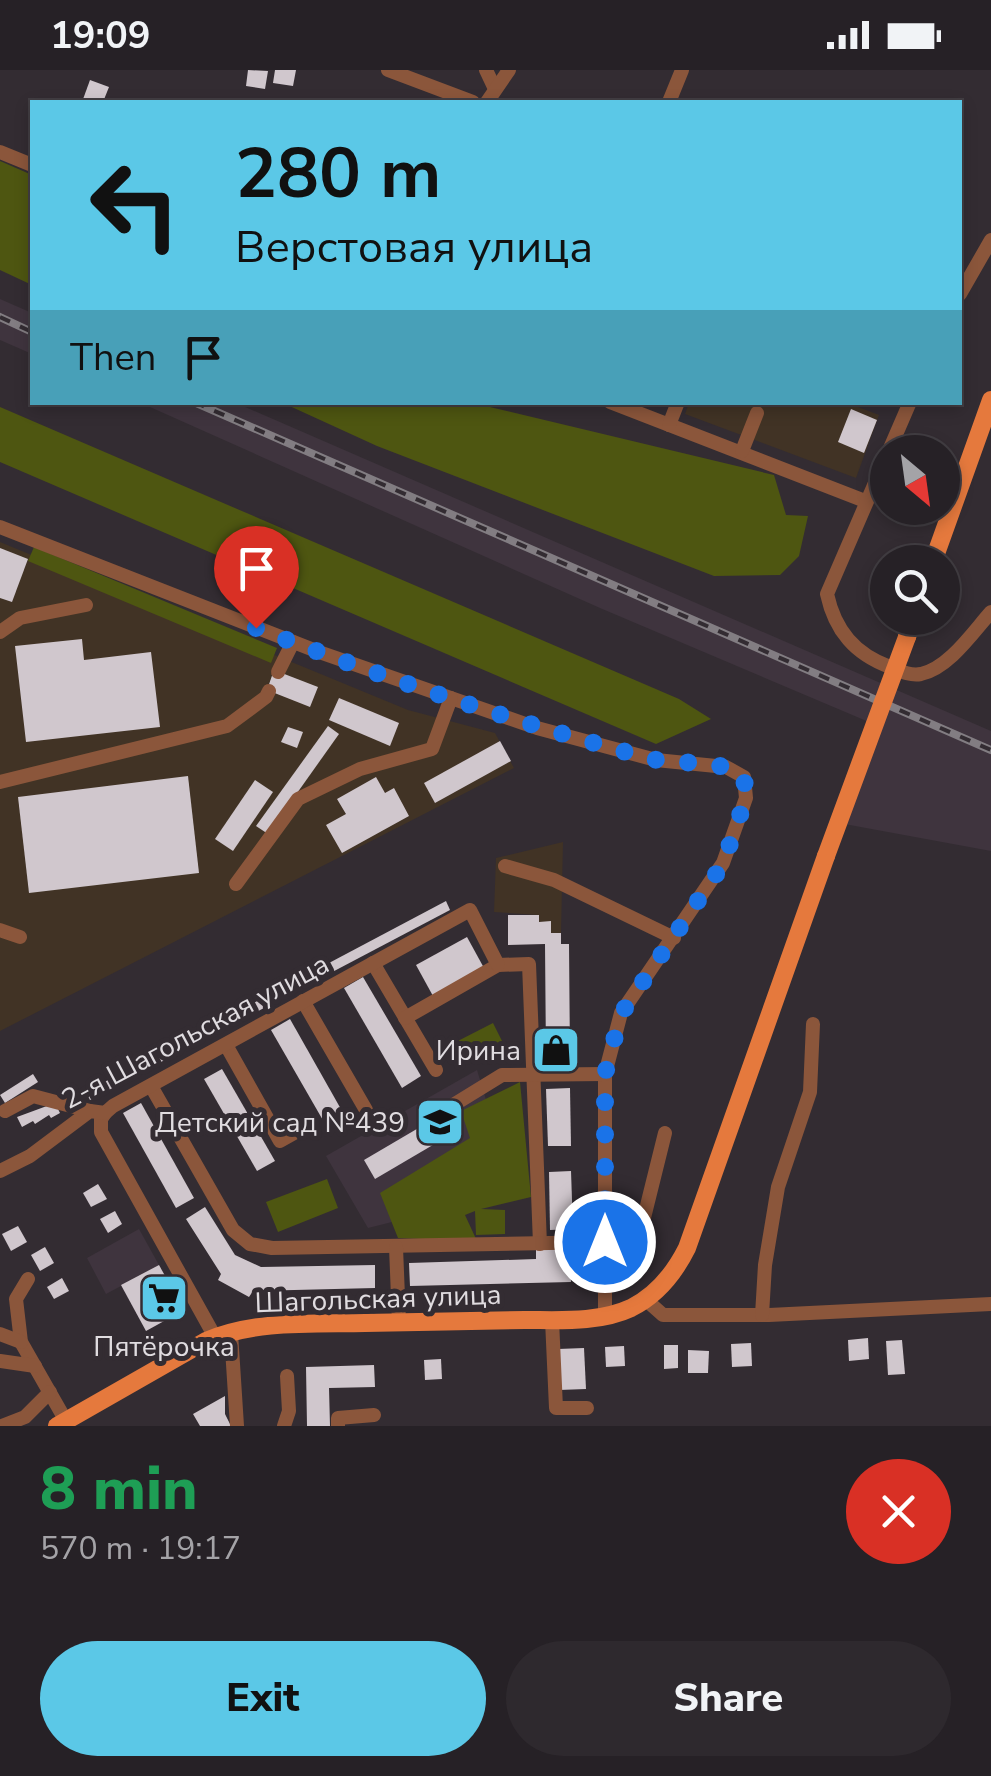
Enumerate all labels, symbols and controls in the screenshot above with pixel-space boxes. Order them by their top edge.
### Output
text: 19:09 [50,10,151,61]
text: 280 m [235,126,441,222]
icon: left [70,140,200,270]
text: Верстовая улица [235,217,593,278]
icon: arrive [176,330,231,385]
text: Then [70,332,156,383]
north arrow [870,435,960,525]
map controls [870,435,960,635]
pin [214,526,299,629]
icon: arrive [229,541,284,596]
button: search [870,545,960,635]
street label: 2-я Шагольская улица [55,945,336,1119]
shop icon: Ирина [530,1024,582,1076]
place label: Ирина [436,1032,521,1070]
school or university icon: Детский сад №439 [414,1096,466,1148]
place label: Детский сад №439 [155,1104,405,1142]
position arrow [553,1190,657,1294]
supermarket icon: Пятёрочка [138,1272,190,1324]
street label: Шагольская улица [254,1276,502,1322]
place label: Пятёрочка [93,1328,235,1366]
text: 8 min [40,1448,198,1530]
button: close [846,1459,951,1564]
text: 570 m · 19:17 [40,1527,241,1570]
button: Exit [40,1641,486,1756]
button: Share [506,1641,951,1756]

